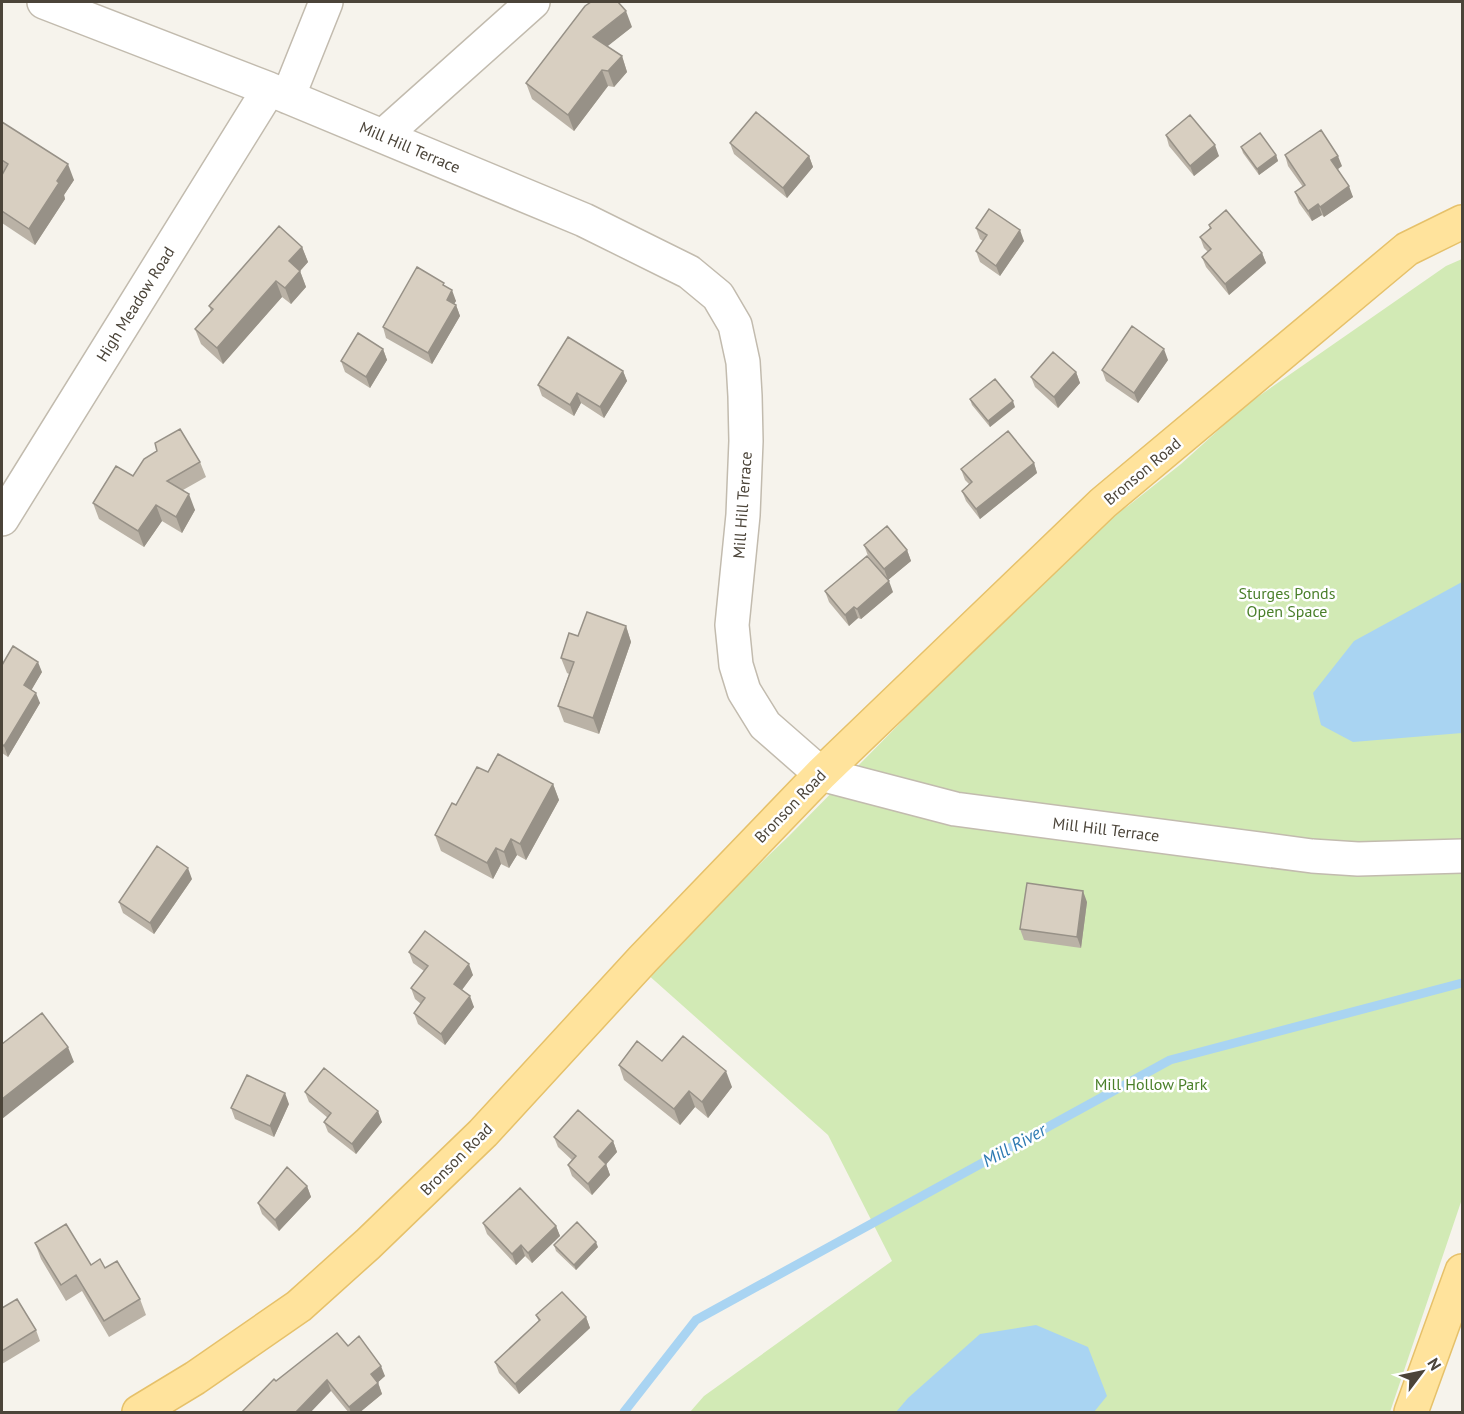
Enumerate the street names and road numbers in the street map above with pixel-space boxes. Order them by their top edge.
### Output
street label: Mill Hill Terrace [357,117,463,177]
street label: High Meadow Road [92,243,178,365]
street label: Bronson Road [1099,433,1185,509]
street label: Mill Hill Terrace [728,451,756,559]
street label: Bronson Road [750,765,830,847]
street label: Mill Hill Terrace [1051,813,1161,845]
street label: Bronson Road [416,1119,496,1199]

